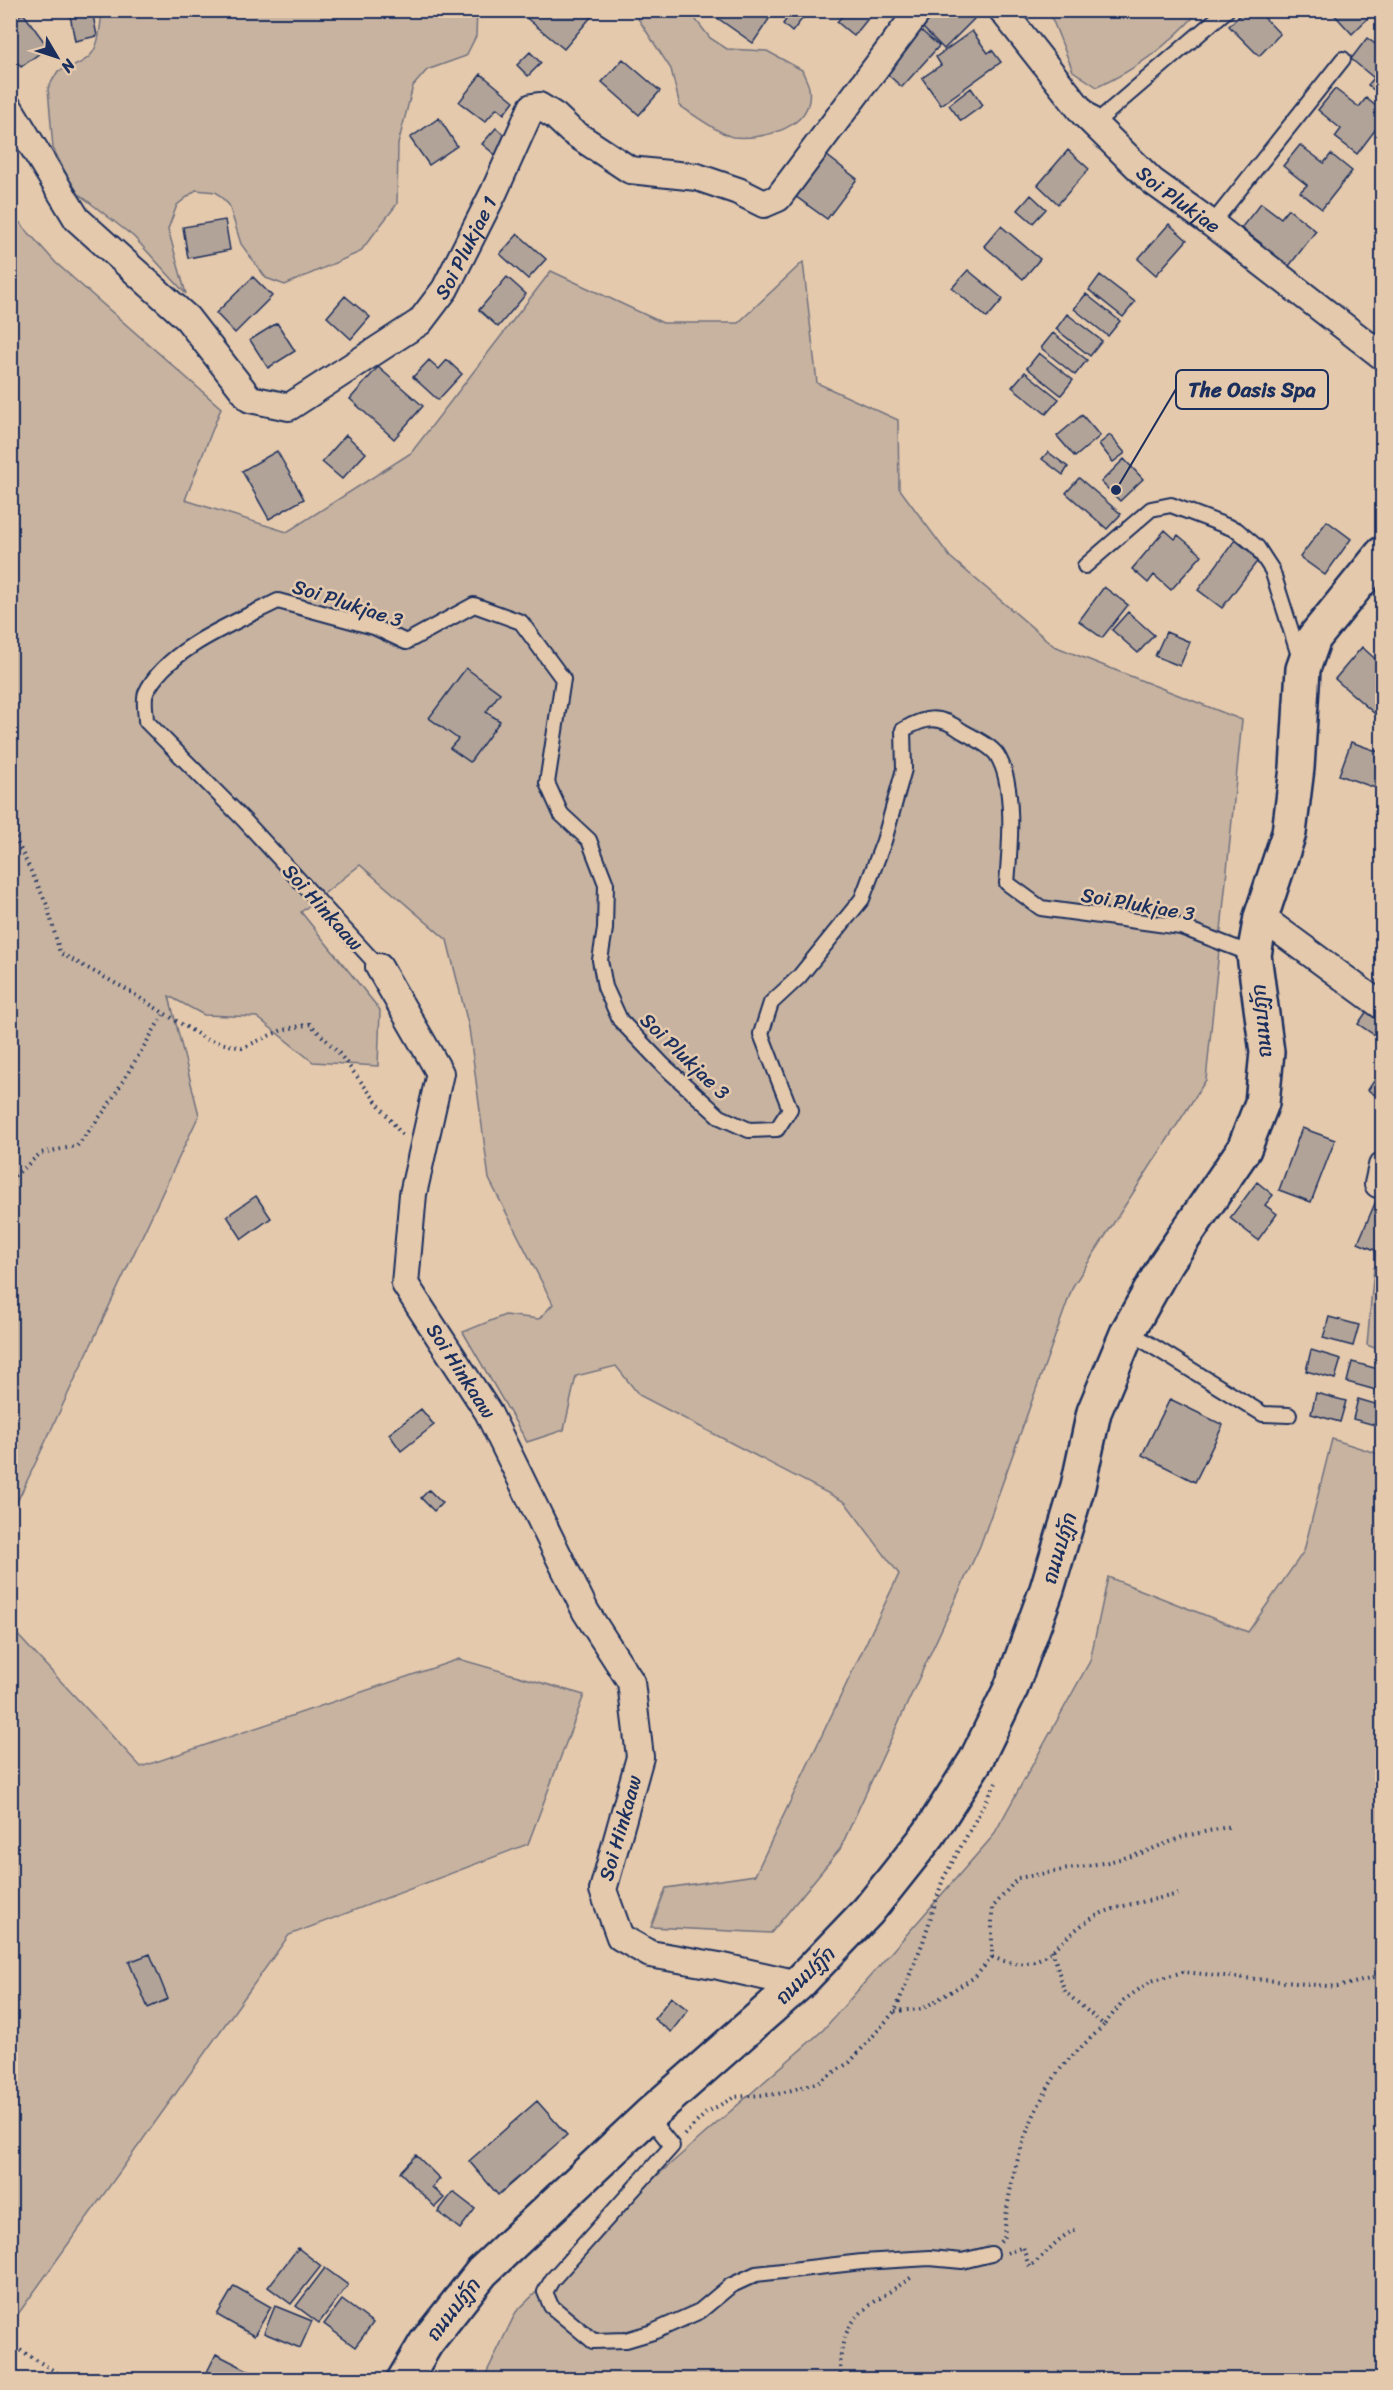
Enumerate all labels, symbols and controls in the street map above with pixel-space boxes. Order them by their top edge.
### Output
north arrow [27,27,87,87]
text: N [53,52,84,80]
street label: Soi Plukjae [1127,157,1228,243]
street label: Soi Plukjae 1 [425,190,507,308]
callout: The Oasis Spa [1176,370,1328,409]
text: The Oasis Spa [1188,371,1316,409]
street label: Soi Plukjae 3 [288,569,408,638]
street label: Soi Hinkaaw [273,855,372,959]
street label: Soi Plukjae 3 [1078,877,1197,932]
street label: ถนนปฏัก [1241,983,1282,1059]
street label: Soi Plukjae 3 [631,1004,738,1109]
street label: Soi Hinkaaw [417,1316,505,1426]
street label: ถนนปฏัก [1032,1508,1087,1588]
street label: Soi Hinkaaw [589,1771,652,1885]
street label: ถนนปฏัก [767,1937,844,2013]
street label: ถนนปฏัก [417,2269,490,2349]

